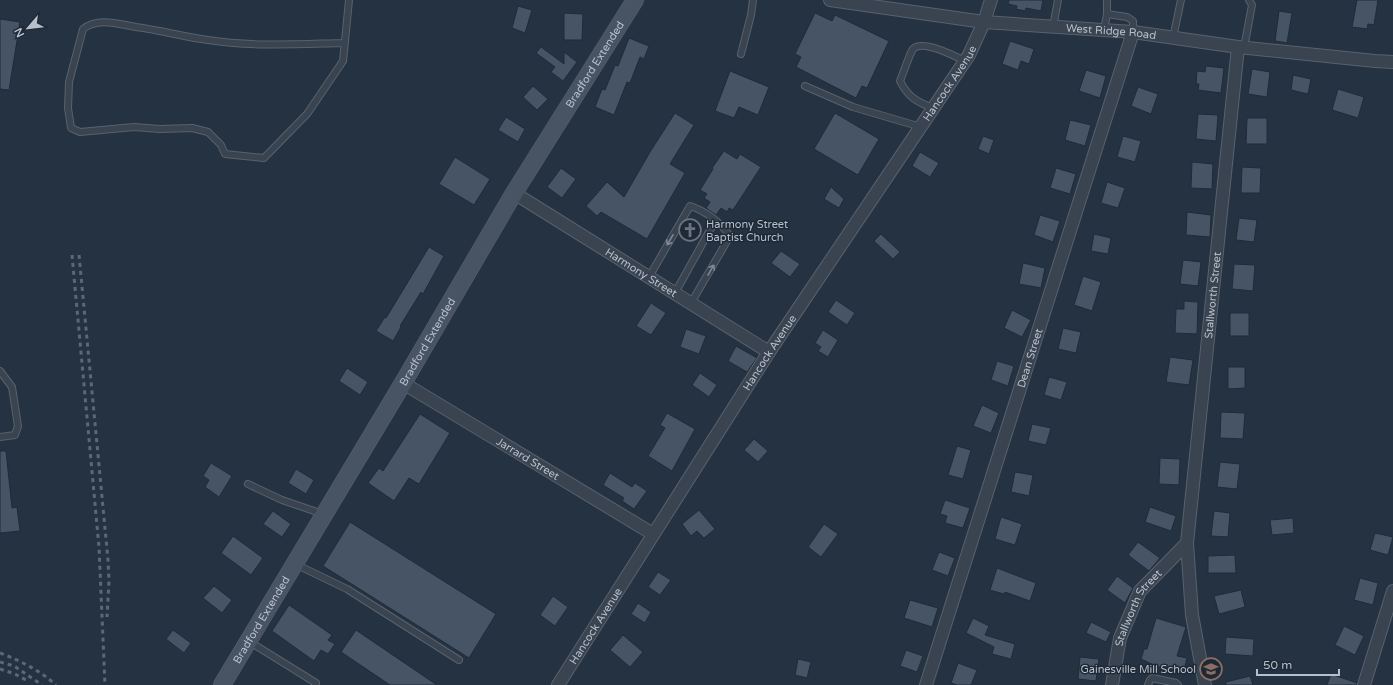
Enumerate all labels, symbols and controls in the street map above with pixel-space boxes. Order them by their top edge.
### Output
north arrow [8,8,48,48]
street label: Bradford Extended [563,19,627,110]
street label: West Ridge Road [1066,21,1157,42]
text: N [12,26,27,39]
street label: Hancock Avenue [920,44,979,124]
church icon: Harmony Street Baptist Church [677,217,703,243]
place label: Harmony Street Baptist Church [706,218,788,244]
one-way arrow [666,234,674,246]
street label: Harmony Street [603,245,680,300]
street label: Stallworth Street [1202,251,1223,339]
one-way arrow [707,264,715,276]
street label: Bradford Extended [396,295,458,388]
street label: Hancock Avenue [740,312,799,393]
street label: Dean Street [1014,327,1045,389]
street label: Jarrard Street [494,434,562,482]
street label: Stallworth Street [1112,567,1164,647]
street label: Bradford Extended [230,574,292,666]
street label: Hancock Avenue [566,585,624,666]
scale bar [1257,651,1339,677]
school or university icon: Gainesville Mill School [1198,656,1224,682]
text: 50 m [1263,658,1292,672]
place label: Gainesville Mill School [1080,663,1196,676]

